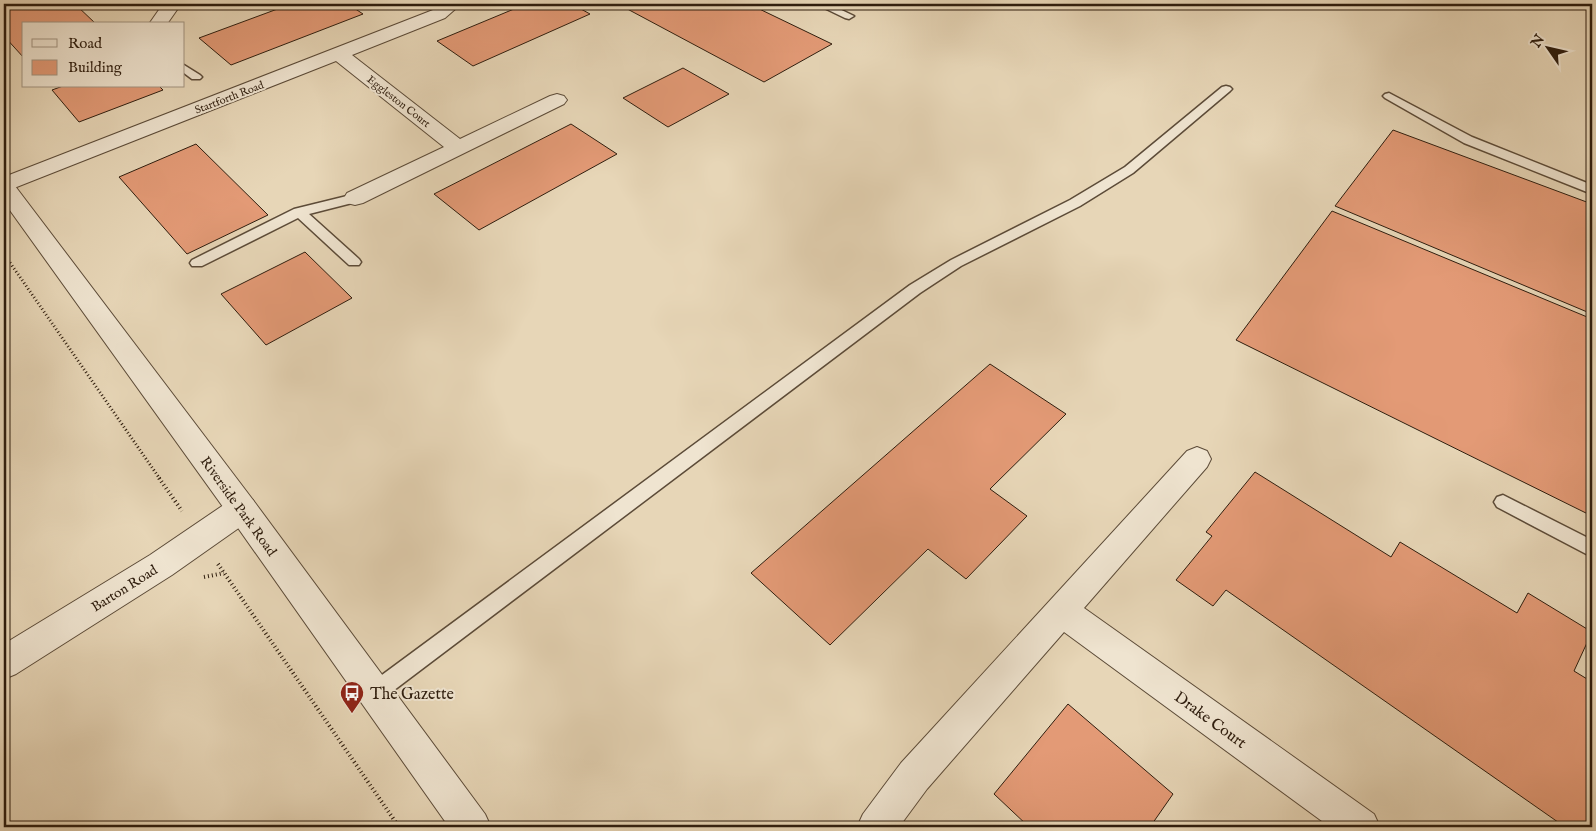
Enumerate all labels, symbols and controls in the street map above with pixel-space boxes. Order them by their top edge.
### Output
legend [22,22,185,88]
north arrow [1524,22,1574,72]
text: N [1527,31,1549,52]
text: Road [68,34,103,53]
text: Building [68,58,123,77]
street label: Eggleston Court [364,73,433,131]
street label: Startforth Road [193,78,266,118]
street label: Riverside Park Road [196,453,281,560]
street label: Barton Road [88,561,162,616]
bus stop icon: The Gazette [339,680,365,714]
place label: The Gazette [370,685,454,705]
street label: Drake Court [1170,688,1250,754]

